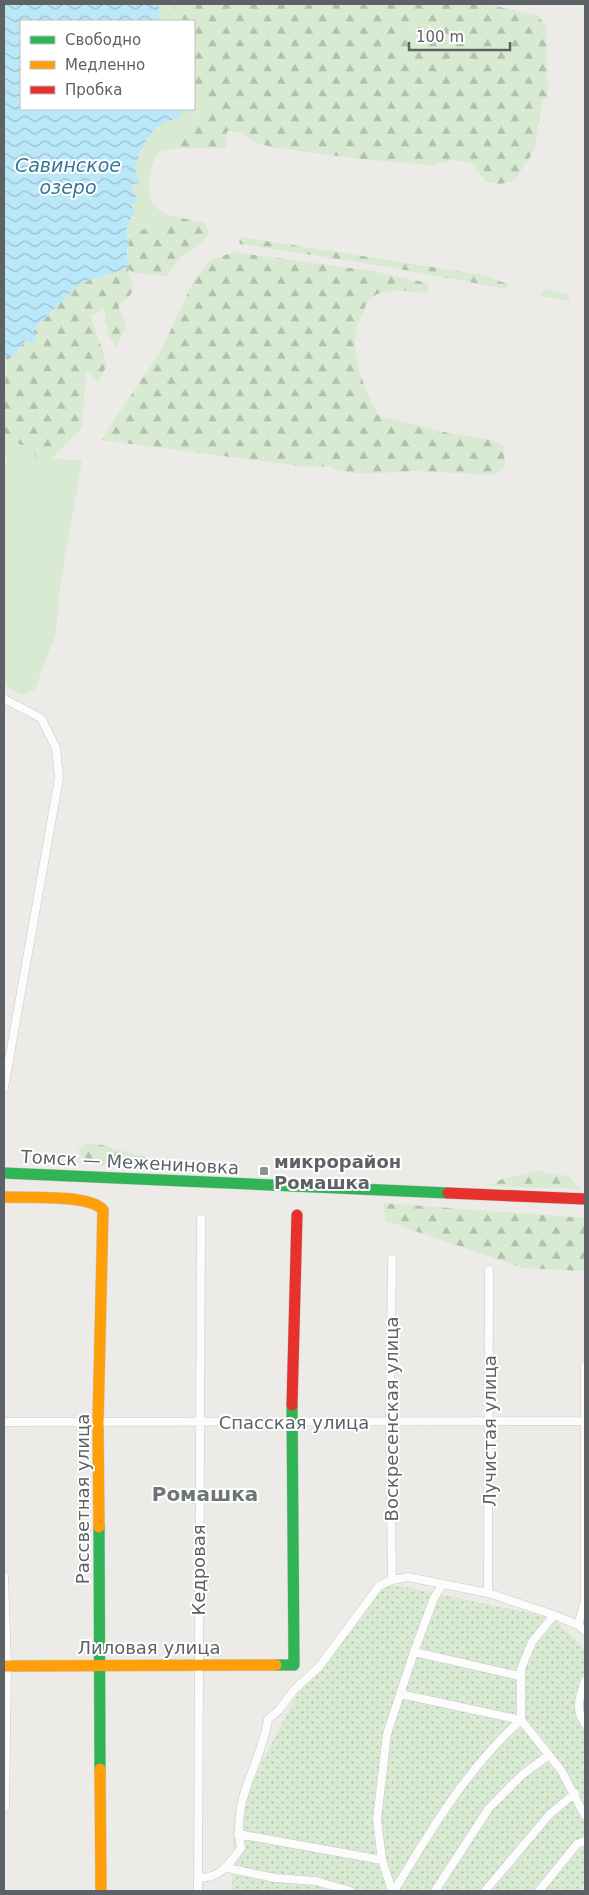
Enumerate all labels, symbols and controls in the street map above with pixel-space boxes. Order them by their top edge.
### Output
legend [20,20,195,110]
scale bar [409,20,510,52]
text: 100 m [416,28,464,46]
text: Свободно [65,31,141,49]
text: Медленно [65,56,145,74]
text: Пробка [65,81,122,99]
water label: Савинское озеро [15,154,121,198]
street label: Томск — Межениновка [19,1146,240,1178]
place label: микрорайон Ромашка [274,1151,401,1193]
marker: микрорайон Ромашка [258,1165,270,1177]
street label: Воскресенская улица [381,1317,402,1521]
street label: Лучистая улица [479,1355,500,1507]
street label: Спасская улица [219,1412,369,1433]
street label: Рассветная улица [72,1414,93,1584]
district label: Ромашка [152,1482,258,1506]
street label: Кедровая [188,1524,209,1616]
street label: Лиловая улица [77,1637,221,1658]

